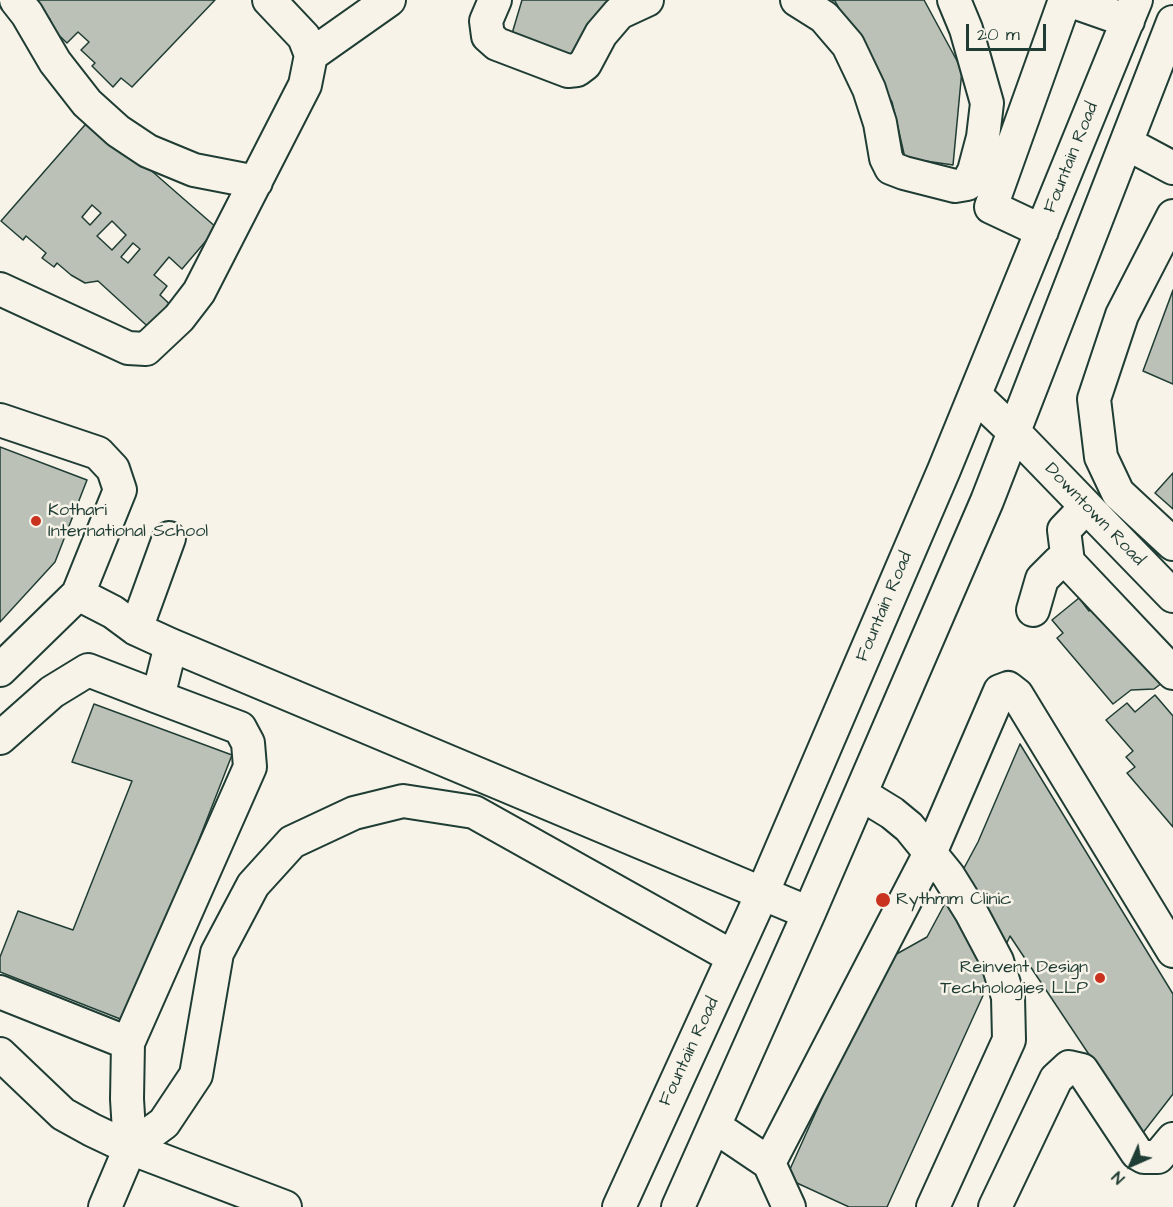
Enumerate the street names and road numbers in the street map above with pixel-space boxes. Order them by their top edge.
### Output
street label: Fountain Road [1040,100,1104,216]
street label: Downtown Road [1039,459,1149,571]
street label: Fountain Road [852,549,918,665]
street label: Fountain Road [655,994,725,1110]

